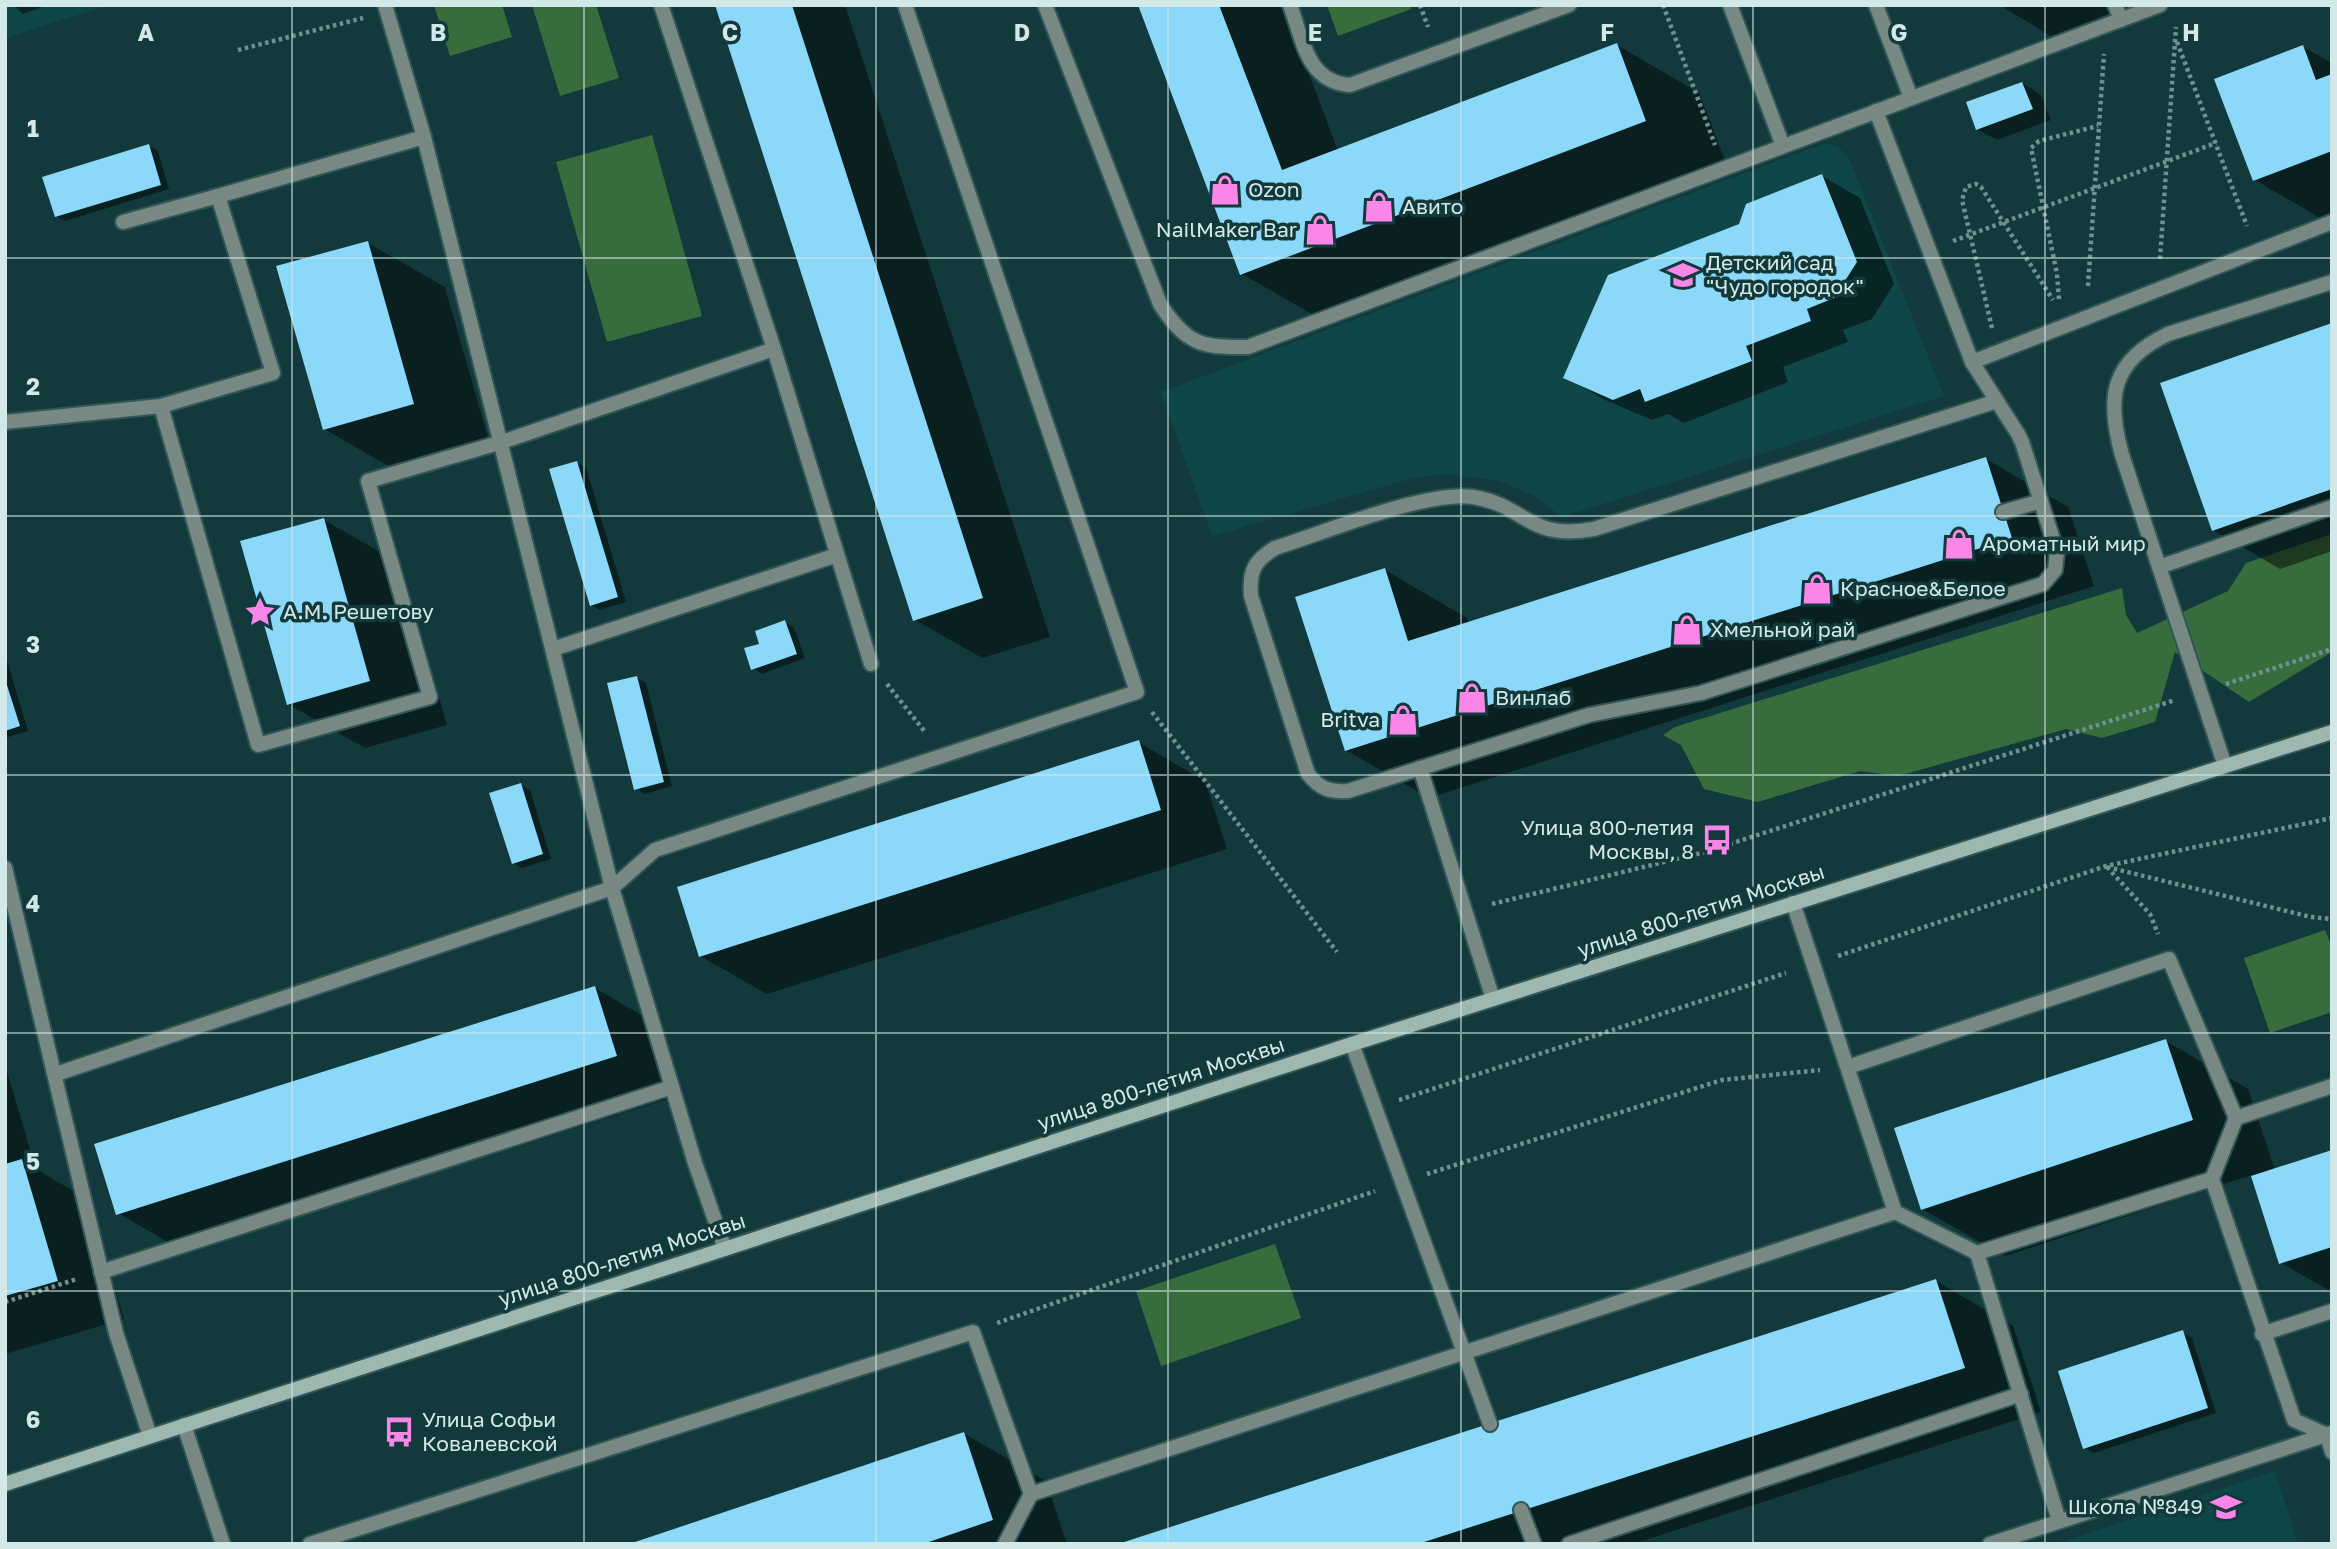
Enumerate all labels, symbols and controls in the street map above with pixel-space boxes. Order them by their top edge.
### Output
text: A [138,18,155,46]
text: B [430,18,446,46]
text: C [722,18,738,46]
text: D [1014,18,1030,46]
text: E [1308,18,1322,46]
text: F [1600,18,1614,46]
text: G [1891,18,1907,46]
text: H [2182,18,2200,46]
text: 1 [27,114,39,142]
shop icon: Ozon [1208,173,1242,207]
place label: Ozon [1248,176,1300,202]
shop icon: Авито [1362,190,1396,224]
place label: Авито [1402,193,1463,219]
shop icon: NailMaker Bar [1303,213,1337,247]
place label: NailMaker Bar [1156,216,1297,242]
place label: Детский сад "Чудо городок" [1706,249,1864,299]
school or university icon: Детский сад "Чудо городок" [1666,258,1700,292]
text: 2 [26,372,40,400]
shop icon: Ароматный мир [1942,527,1976,561]
place label: Ароматный мир [1982,530,2146,556]
shop icon: Красное&Белое [1800,572,1834,606]
place label: Красное&Белое [1840,575,2006,601]
place icon: А.М. Решетову [243,595,277,629]
place label: А.М. Решетову [283,598,434,624]
shop icon: Хмельной рай [1670,613,1704,647]
place label: Хмельной рай [1710,616,1855,642]
text: 3 [26,630,40,658]
shop icon: Винлаб [1455,681,1489,715]
place label: Винлаб [1495,684,1571,710]
shop icon: Britva [1386,703,1420,737]
place label: Britva [1320,706,1380,732]
place label: Улица 800-летия Москвы, 8 [1521,814,1694,864]
bus stop icon: Улица 800-летия Москвы, 8 [1700,823,1734,857]
street label: улица 800-летия Москвы [1574,858,1828,962]
text: 4 [26,889,40,917]
street label: улица 800-летия Москвы [1034,1031,1288,1135]
text: 5 [26,1147,40,1175]
street label: улица 800-летия Москвы [495,1207,749,1311]
text: 6 [26,1405,40,1433]
place label: Улица Софьи Ковалевской [422,1406,557,1456]
bus stop icon: Улица Софьи Ковалевской [382,1415,416,1449]
school or university icon: Школа №849 [2209,1490,2243,1524]
place label: Школа №849 [2068,1493,2203,1519]

